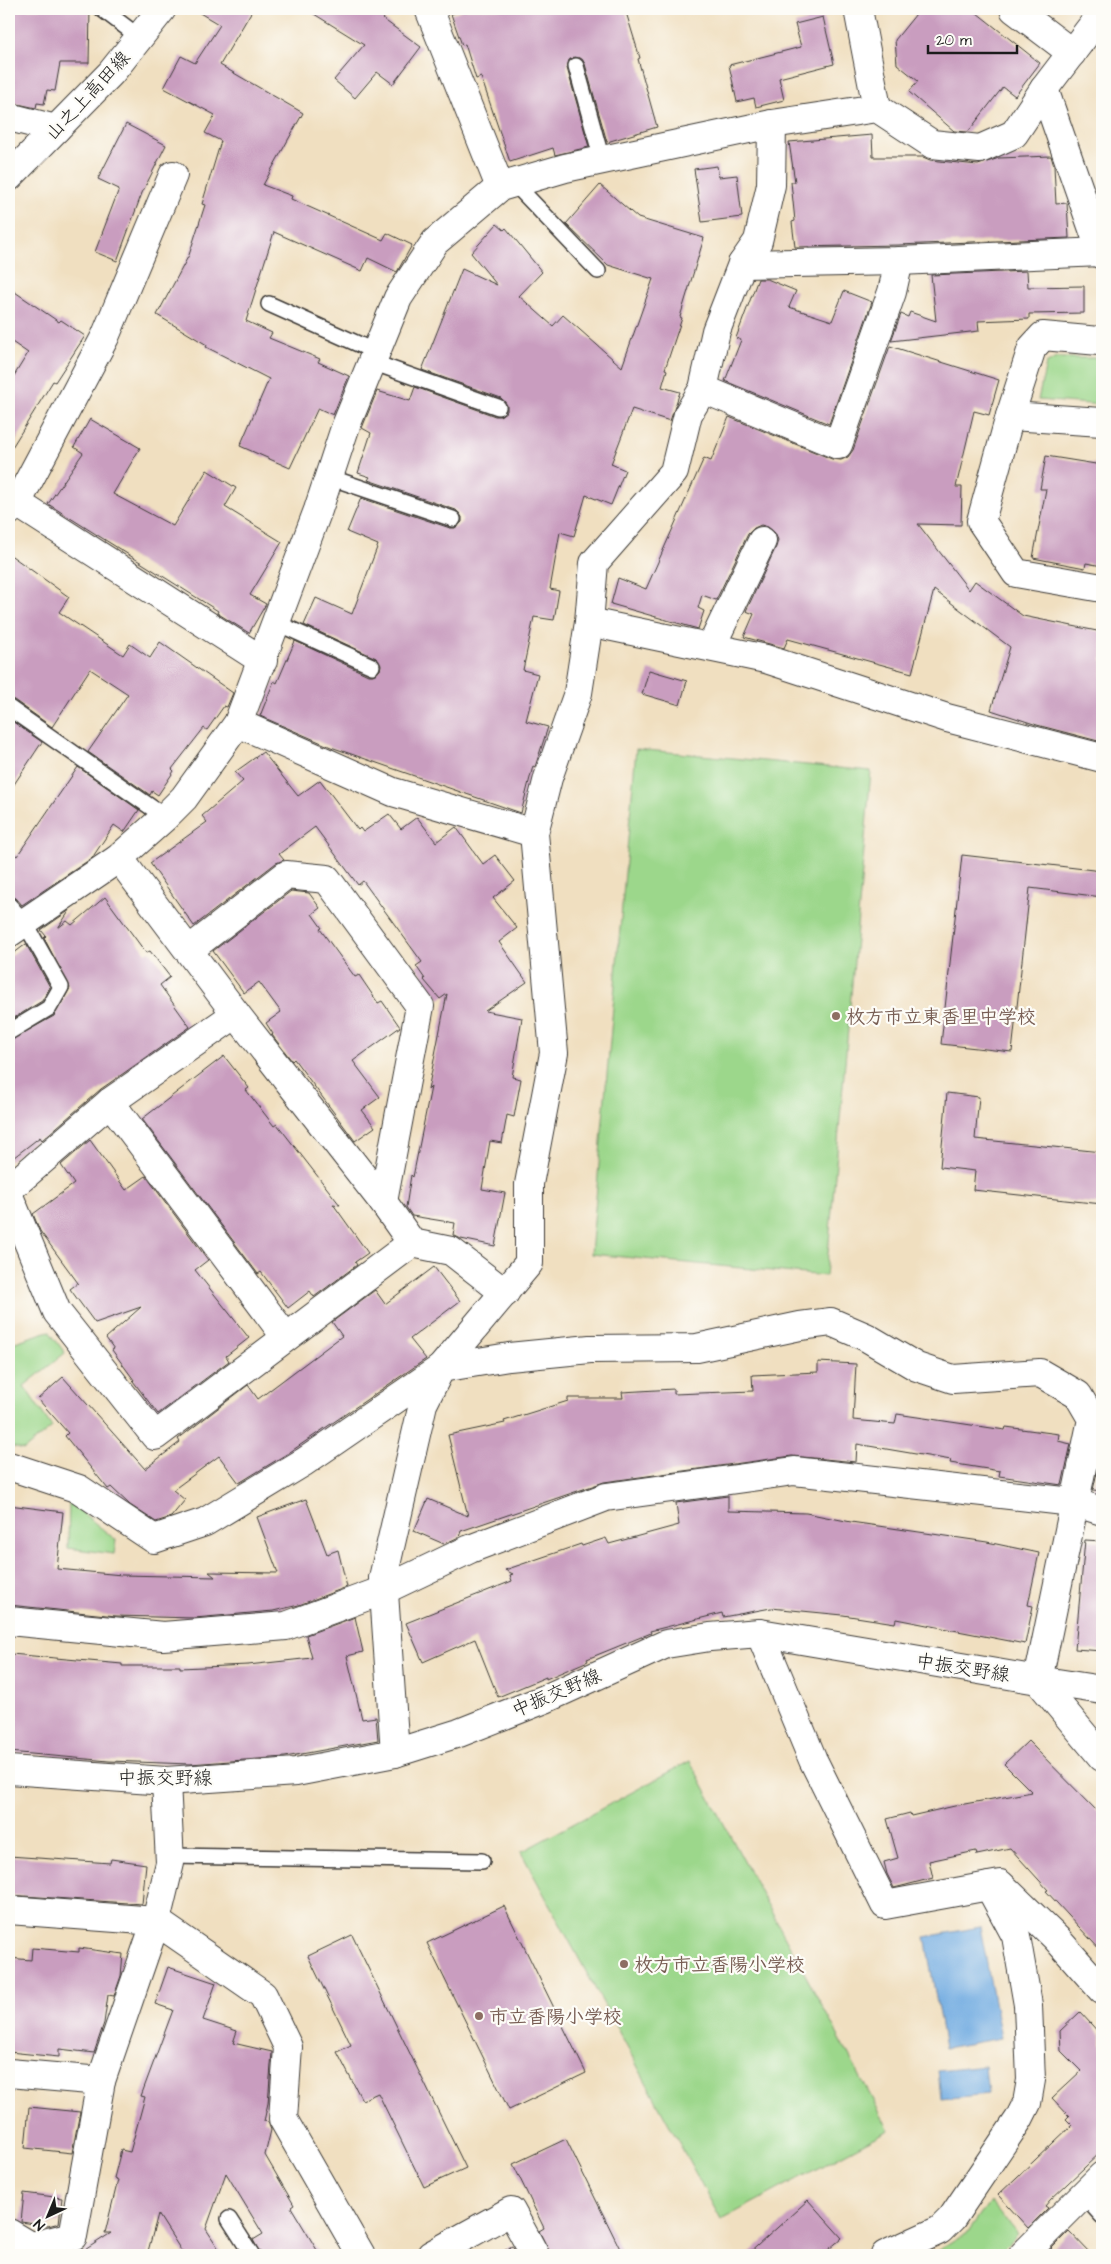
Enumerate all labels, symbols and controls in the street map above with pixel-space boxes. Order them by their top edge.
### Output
scale bar [928,22,1017,54]
text: 20 m [936,30,972,51]
street label: 山之上高田線 [39,45,137,147]
place label: 枚方市立東香里中学校 [846,1004,1036,1031]
marker: 枚方市立東香里中学校 [830,1010,842,1022]
street label: 中振交野線 [914,1648,1012,1689]
street label: 中振交野線 [508,1662,606,1724]
street label: 中振交野線 [117,1765,213,1792]
place label: 枚方市立香陽小学校 [634,1952,805,1979]
marker: 枚方市立香陽小学校 [618,1958,630,1970]
place label: 市立香陽小学校 [489,2004,622,2031]
marker: 市立香陽小学校 [473,2010,485,2022]
north arrow [22,2192,72,2242]
text: N [29,2214,50,2235]

